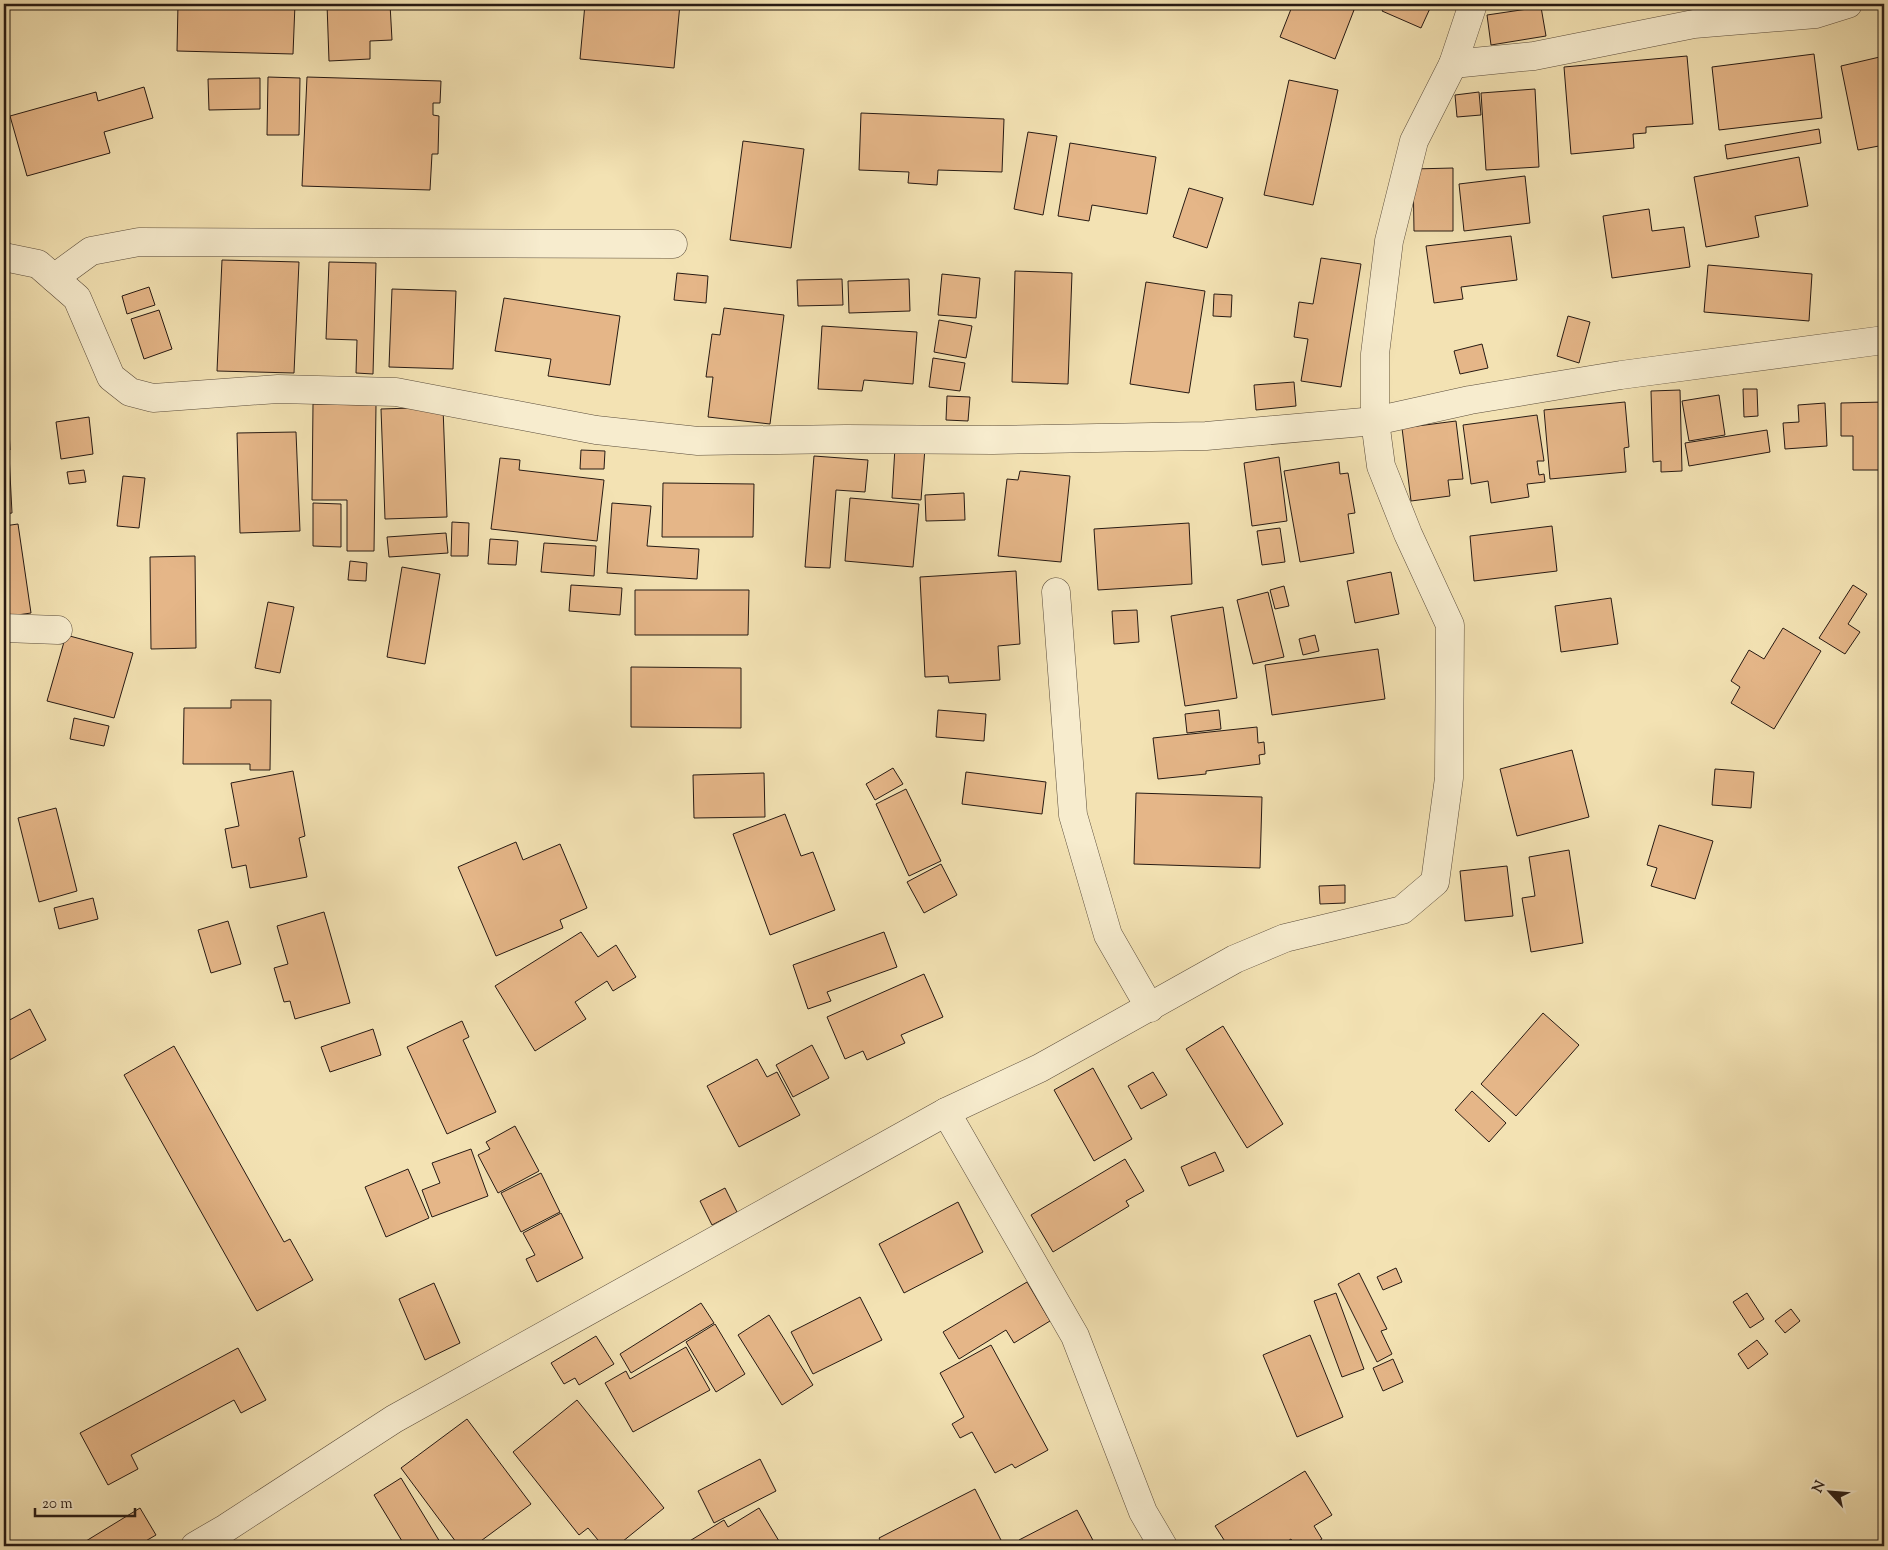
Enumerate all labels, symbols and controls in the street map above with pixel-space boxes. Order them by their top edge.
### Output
north arrow [1806,1468,1856,1518]
text: N [1809,1478,1832,1497]
scale bar [35,1485,135,1517]
text: 20 m [42,1494,73,1515]

